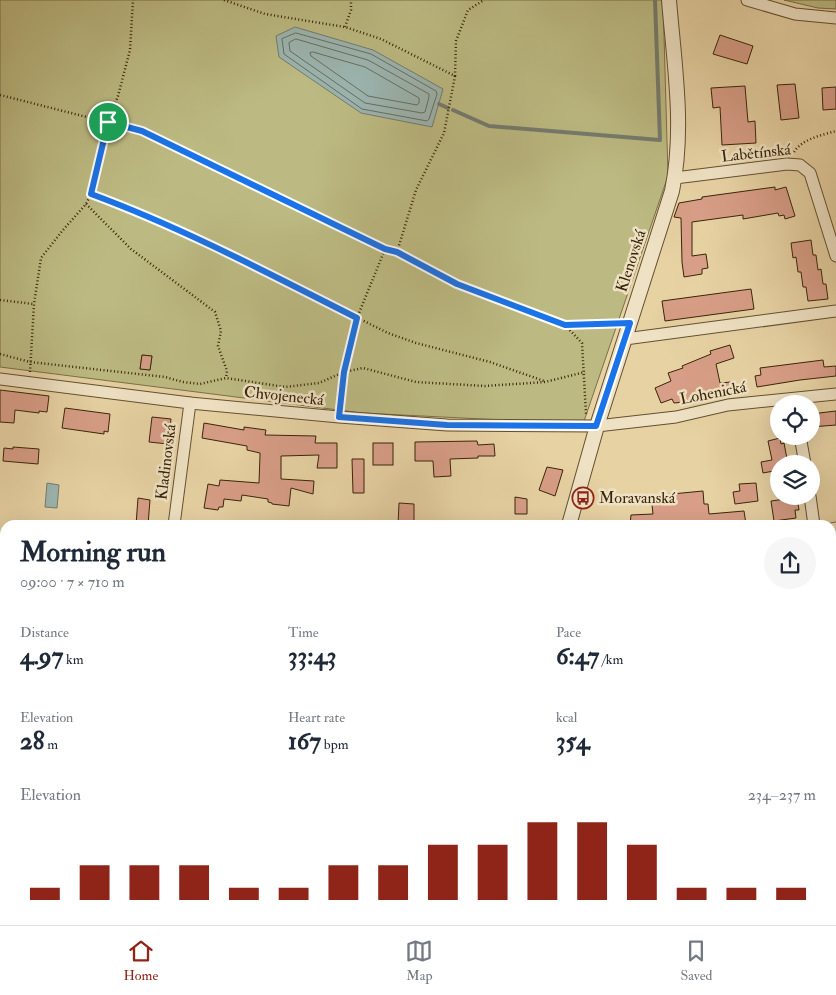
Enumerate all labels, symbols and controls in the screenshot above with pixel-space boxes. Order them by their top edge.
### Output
pin [87,101,129,143]
icon: arrive [94,108,122,136]
street label: Labětínská [720,139,792,167]
street label: Klenovská [612,227,651,295]
street label: Lohenická [678,377,748,409]
street label: Chvojenecká [243,382,325,410]
map controls [770,395,820,505]
button: locate [770,395,820,445]
street label: Kladinovská [151,423,181,501]
button: layers [770,455,820,505]
bus stop icon: Moravanská [571,486,595,510]
place label: Moravanská [599,488,676,508]
text: Morning run [20,535,166,570]
button: share [764,537,816,589]
text: 09:00 · 7 × 710 m [20,572,125,592]
text: Distance [20,624,69,641]
text: Time [288,624,319,641]
text: Pace [556,624,581,641]
text: 4.97 [20,641,63,672]
text: 33:43 [288,641,336,672]
text: 6:47 [556,641,599,672]
text: km [63,651,84,668]
text: /km [599,651,623,668]
text: Elevation [20,709,73,726]
text: Heart rate [288,709,345,726]
text: kcal [556,709,577,726]
text: 28 [20,726,44,757]
text: 167 [288,726,321,757]
text: 354 [556,726,589,757]
text: m [44,736,58,753]
text: bpm [321,736,349,753]
text: Elevation [20,785,81,805]
text: 234–237 m [748,785,816,805]
tab: Home [124,937,158,984]
tab: Map [405,937,433,984]
tab: Saved [680,937,712,984]

